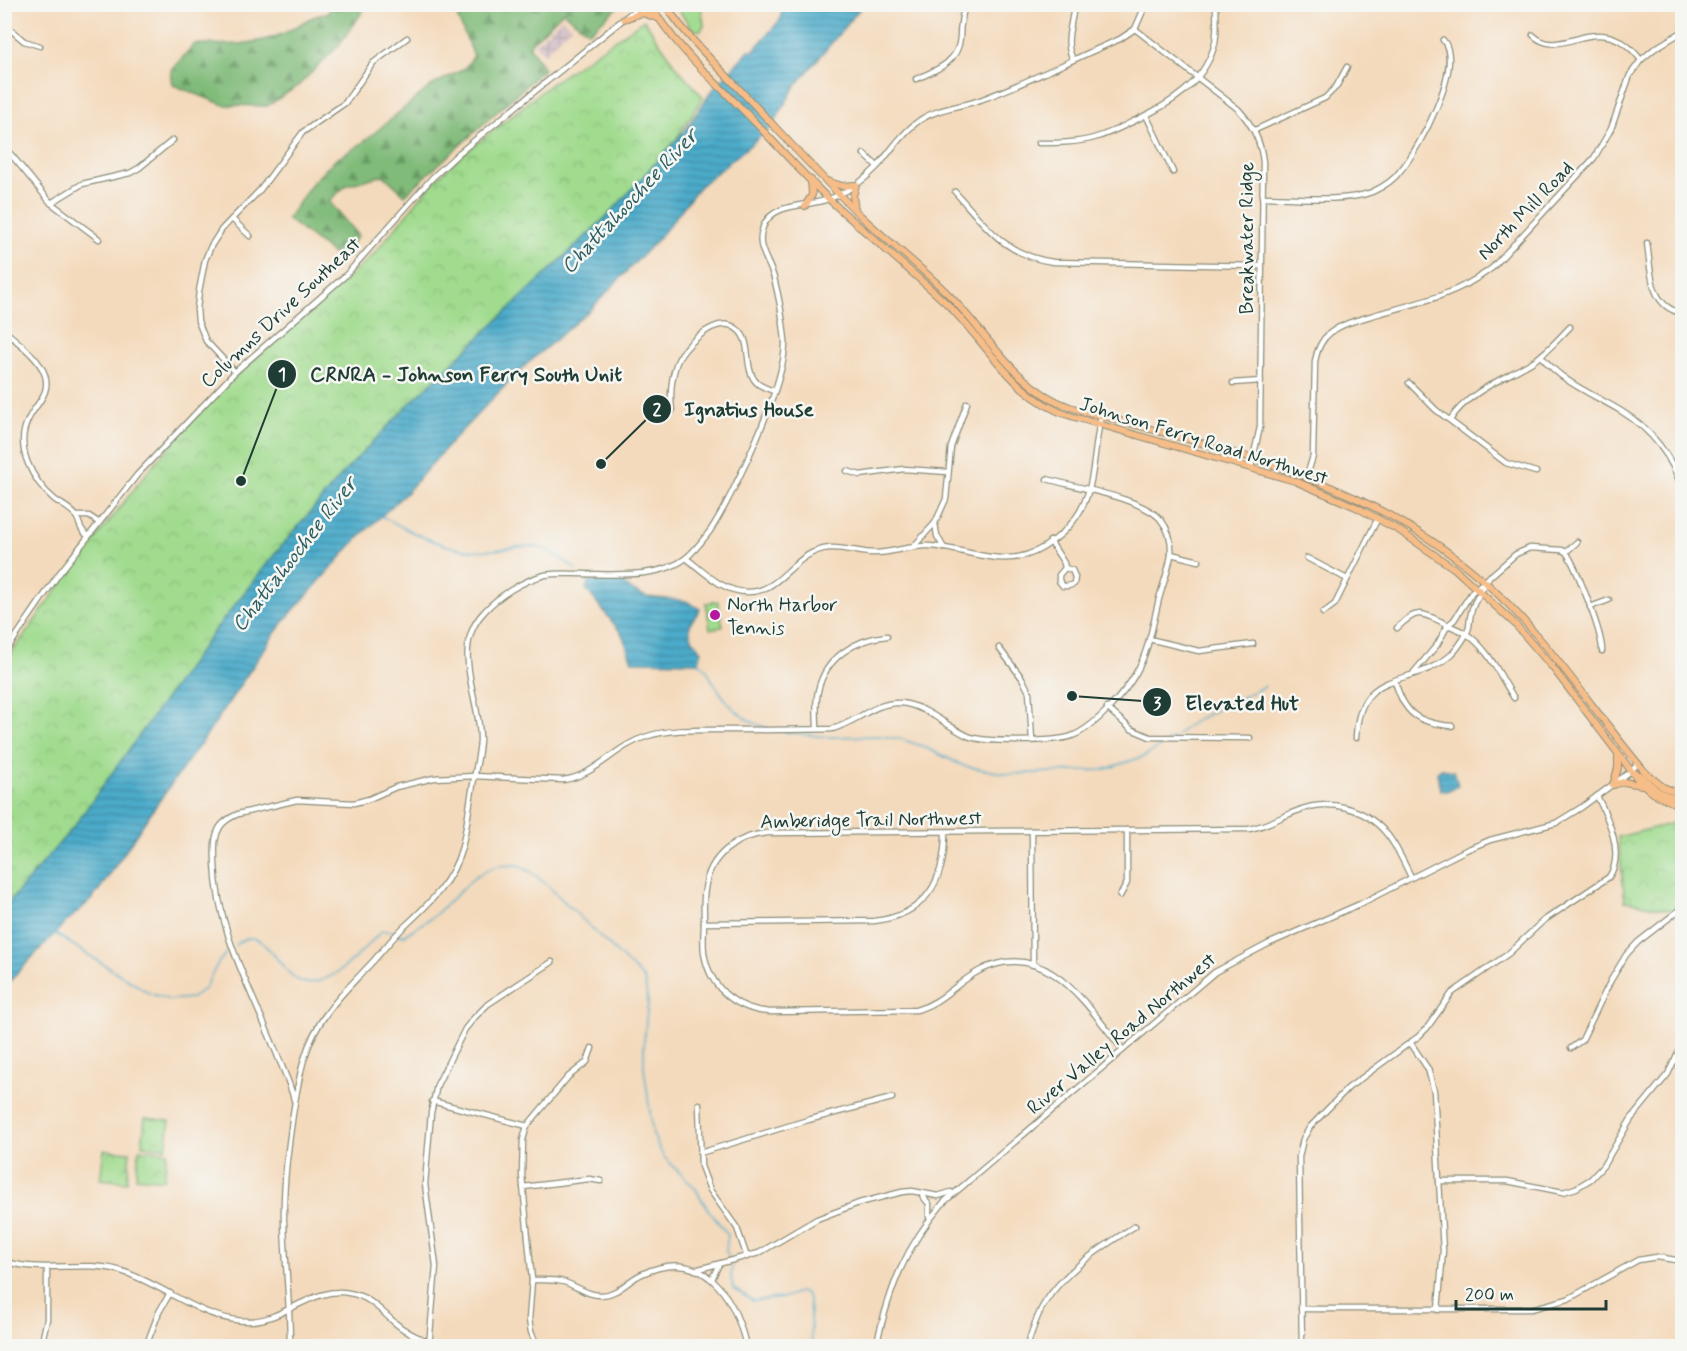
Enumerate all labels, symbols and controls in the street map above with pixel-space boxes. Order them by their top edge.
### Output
water label: Chattahoochee River [555,121,706,280]
street label: North Mill Road [1472,156,1580,267]
street label: Breakwater Ridge [1234,162,1262,314]
street label: Columns Drive Southeast [195,231,367,395]
callout: CRNRA - Johnson Ferry South Unit [267,354,634,393]
text: CRNRA - Johnson Ferry South Unit [310,361,622,389]
text: 1 [278,363,286,387]
callout: Ignatius House [642,390,825,429]
street label: Johnson Ferry Road Northwest [1076,391,1331,492]
text: Ignatius House [684,396,815,424]
text: 2 [653,398,662,422]
water label: Chattahoochee River [226,469,366,638]
place label: North Harbor Tennis [727,592,838,642]
marker: North Harbor Tennis [708,608,722,622]
callout: Elevated Hut [1142,683,1312,722]
text: Elevated Hut [1185,690,1299,718]
text: 3 [1153,692,1162,716]
street label: Amberidge Trail Northwest [760,805,982,837]
street label: River Valley Road Northwest [1022,947,1222,1121]
scale bar [1456,1273,1606,1311]
text: 200 m [1465,1283,1514,1307]

